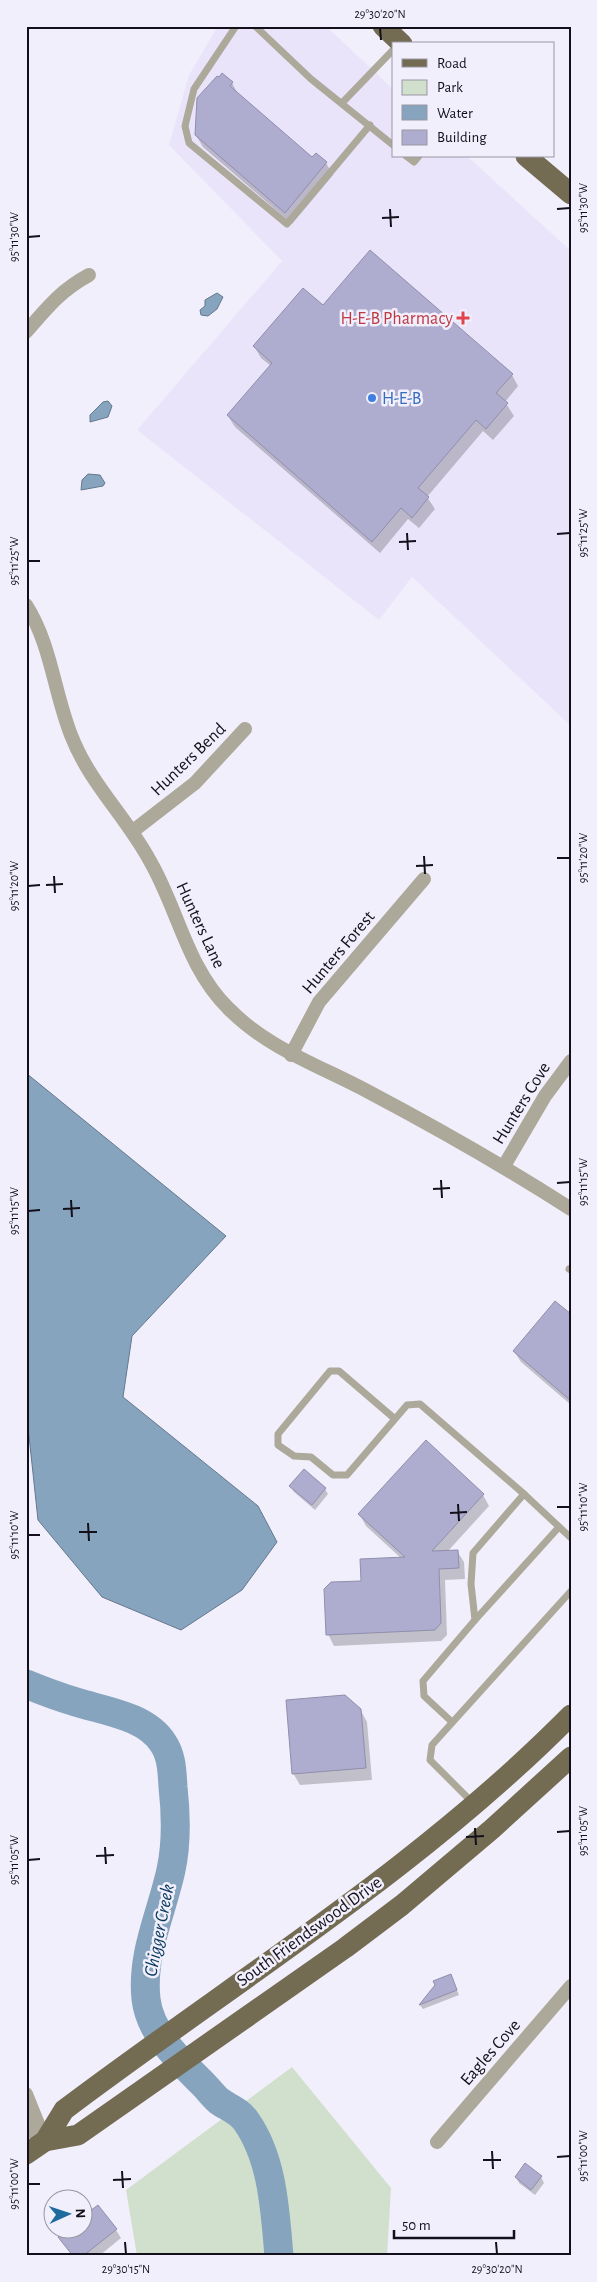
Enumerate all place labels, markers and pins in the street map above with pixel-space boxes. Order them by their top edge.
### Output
place label: H-E-B Pharmacy [341,310,453,328]
marker: H-E-B Pharmacy [457,312,469,324]
place label: H-E-B [382,390,422,408]
marker: H-E-B [366,392,378,404]

